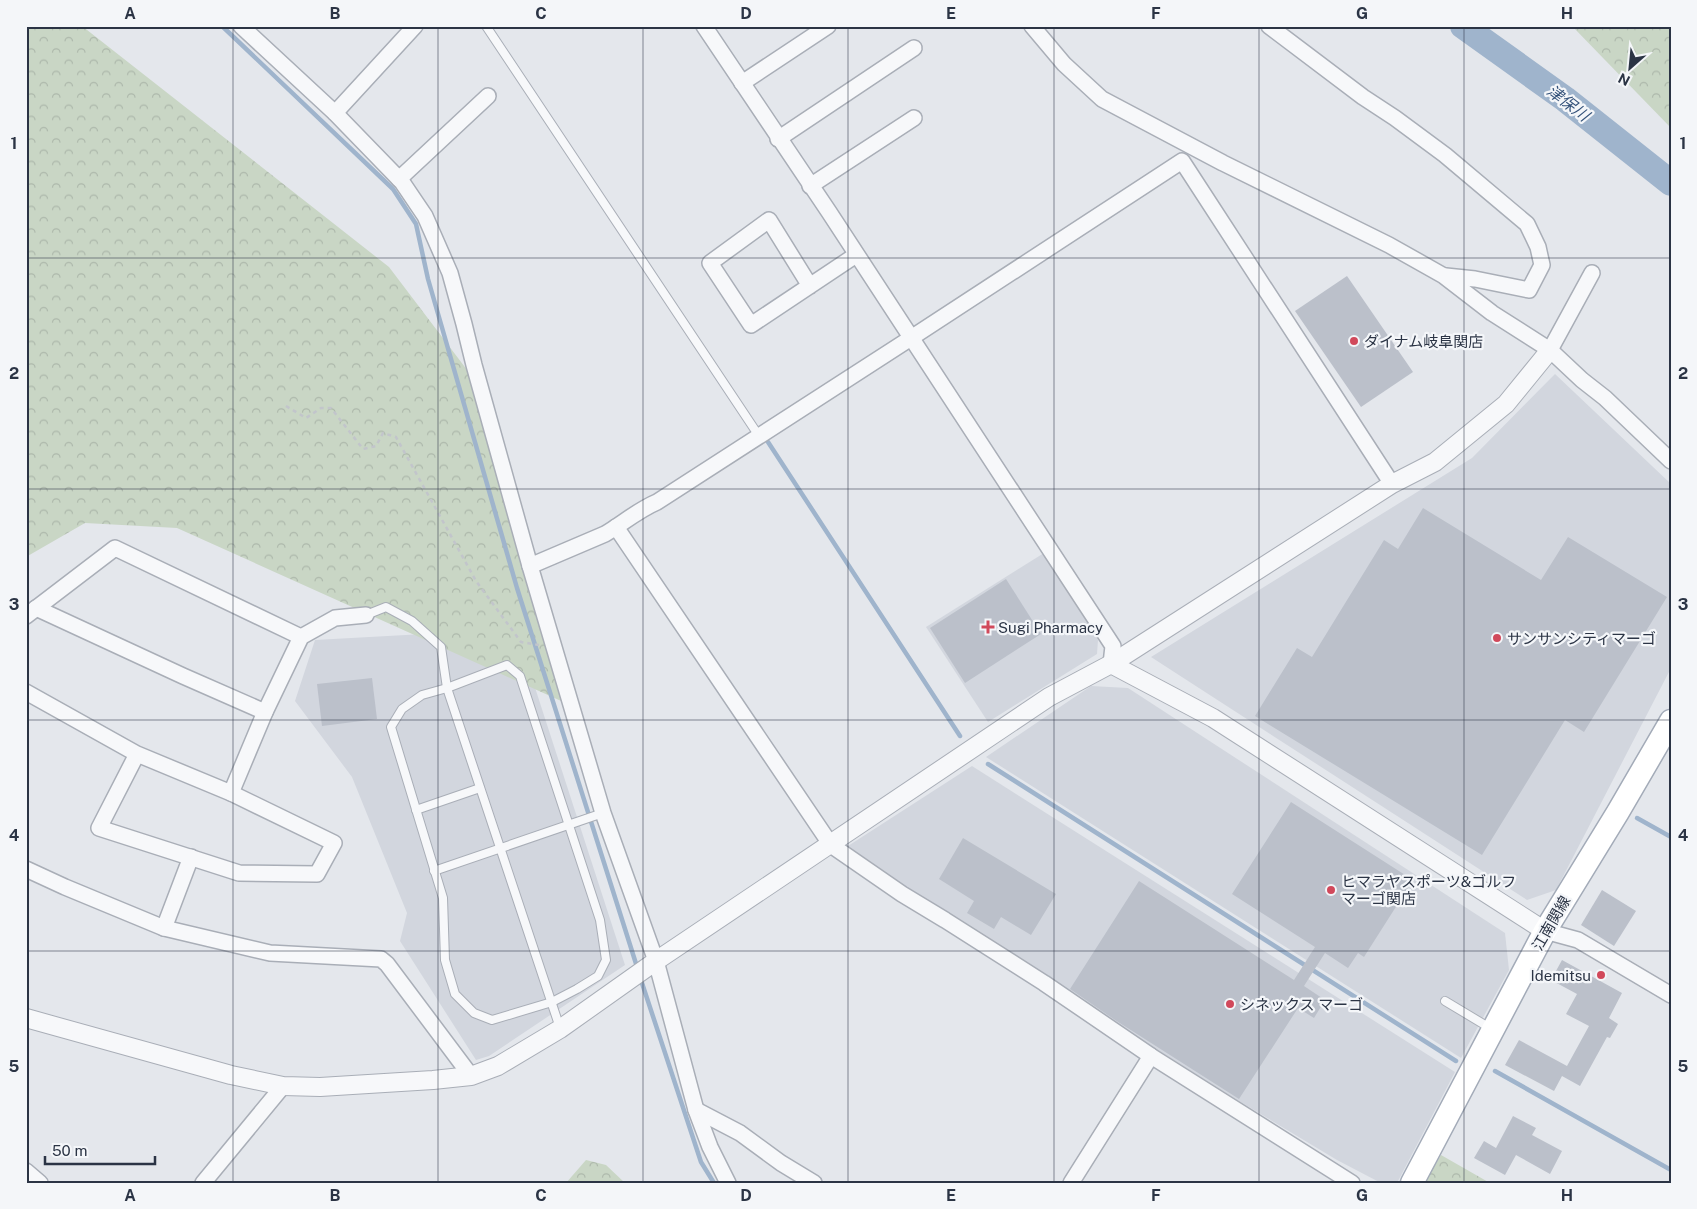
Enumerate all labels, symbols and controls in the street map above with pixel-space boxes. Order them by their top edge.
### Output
text: A [124,4,136,23]
text: B [330,4,341,23]
text: C [535,4,547,23]
text: D [740,4,752,23]
text: E [946,4,956,23]
text: F [1151,4,1161,23]
text: G [1356,4,1368,23]
text: H [1561,4,1573,23]
north arrow [1604,42,1654,92]
text: N [1616,70,1633,89]
water label: 津保川 [1543,81,1594,126]
text: 1 [11,134,17,153]
text: 1 [1680,134,1686,153]
place label: ダイナム岐阜関店 [1364,333,1483,350]
marker: ダイナム岐阜関店 [1348,335,1360,347]
text: 2 [9,364,19,383]
text: 2 [1678,364,1688,383]
text: 3 [9,595,19,614]
text: 3 [1678,595,1688,614]
place label: Sugi Pharmacy [998,619,1103,636]
marker: Sugi Pharmacy [982,621,994,633]
place label: サンサンシティマーゴ [1507,630,1656,647]
marker: サンサンシティマーゴ [1491,632,1503,644]
text: 4 [9,826,20,845]
text: 4 [1678,826,1689,845]
place label: ヒマラヤスポーツ&ゴルフ マーゴ関店 [1341,873,1516,907]
marker: ヒマラヤスポーツ&ゴルフ マーゴ関店 [1325,884,1337,896]
street label: 江南関線 [1529,893,1573,953]
place label: Idemitsu [1531,967,1591,984]
marker: Idemitsu [1595,969,1607,981]
place label: シネックス マーゴ [1240,996,1363,1013]
marker: シネックス マーゴ [1224,998,1236,1010]
text: 5 [9,1057,20,1076]
text: 5 [1678,1057,1689,1076]
scale bar [45,1134,155,1166]
text: 50 m [52,1142,87,1159]
text: A [124,1186,136,1205]
text: B [330,1186,341,1205]
text: C [535,1186,547,1205]
text: D [740,1186,752,1205]
text: E [946,1186,956,1205]
text: F [1151,1186,1161,1205]
text: G [1356,1186,1368,1205]
text: H [1561,1186,1573,1205]

